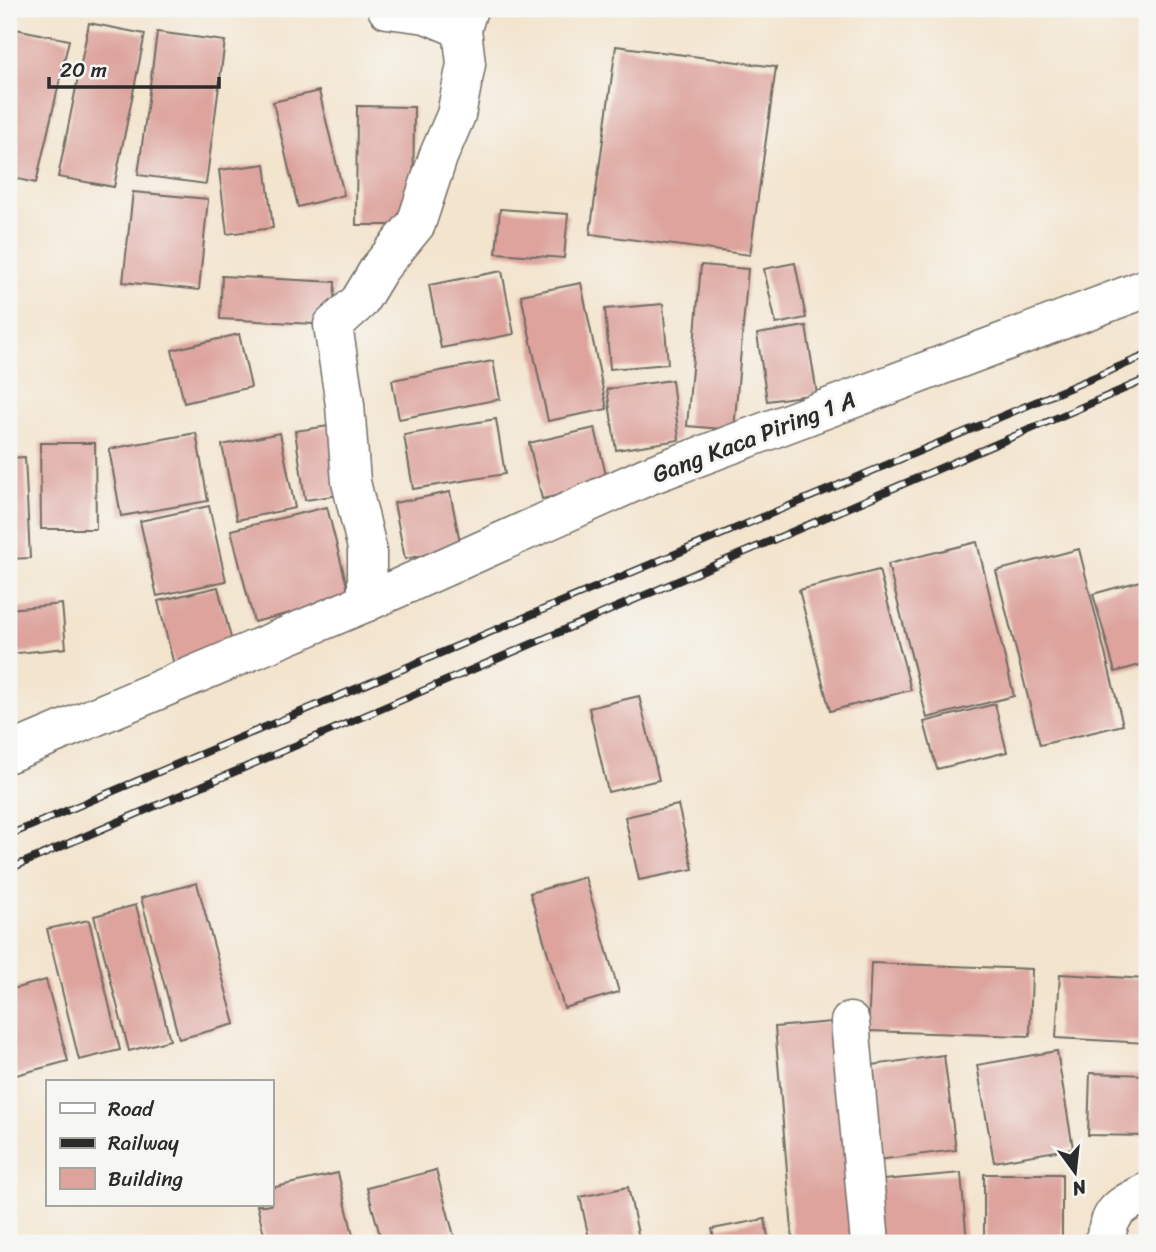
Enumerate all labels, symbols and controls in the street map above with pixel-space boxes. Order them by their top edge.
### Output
scale bar [49,46,219,90]
text: 20 m [60,51,107,89]
street label: Gang Kaca Piring 1 A [646,379,862,495]
legend [46,1080,273,1206]
text: Road [108,1090,155,1128]
text: Railway [108,1124,179,1162]
north arrow [1040,1136,1110,1206]
text: Building [108,1160,184,1198]
text: N [1068,1170,1091,1206]

